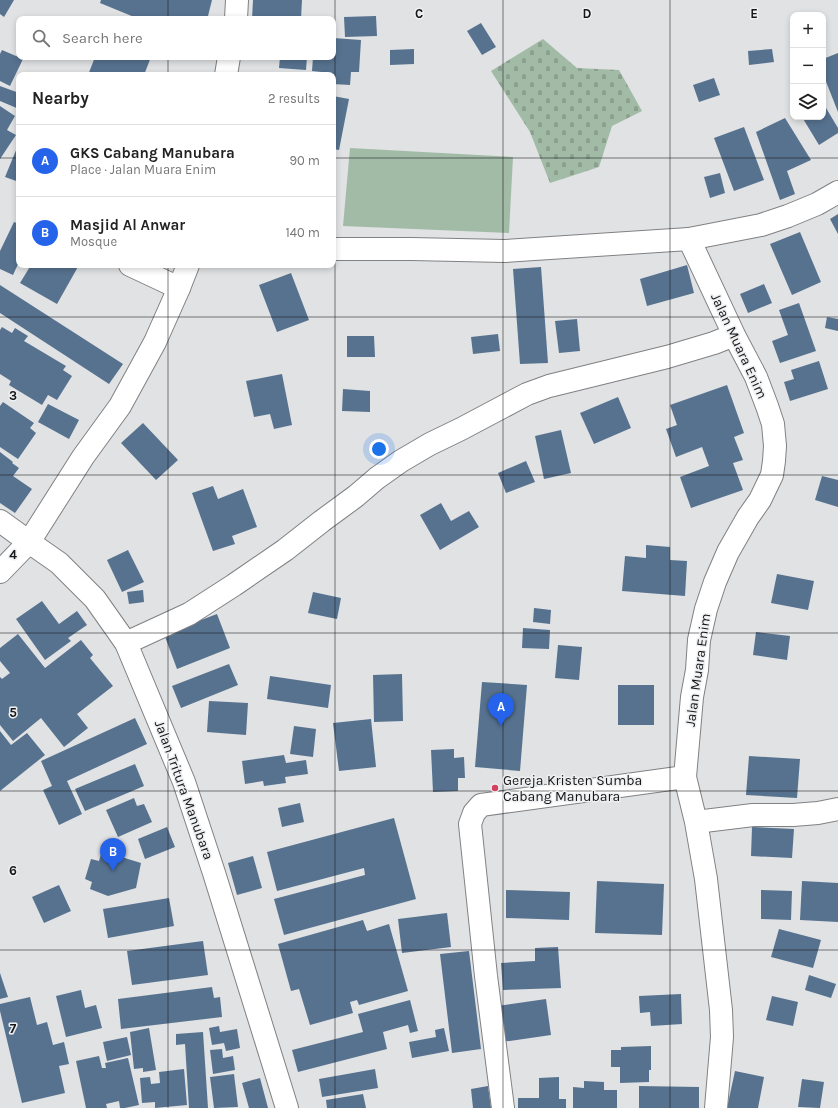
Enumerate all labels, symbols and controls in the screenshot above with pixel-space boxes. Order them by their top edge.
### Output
text: C [415,6,423,21]
text: D [583,6,592,21]
text: E [750,6,758,21]
map controls [790,12,826,120]
button: + [790,12,826,48]
search box [16,16,336,60]
icon: search [30,27,52,49]
text: Search here [62,29,143,47]
button: − [790,48,826,84]
button: layers [790,84,826,120]
text: Nearby [32,88,89,108]
text: 2 results [268,91,320,106]
text: GKS Cabang Manubara [70,144,235,162]
text: A [41,153,49,168]
text: 90 m [289,153,320,168]
text: Place · Jalan Muara Enim [70,162,216,177]
text: Masjid Al Anwar [70,216,185,234]
text: B [41,225,49,240]
text: 140 m [285,225,320,240]
text: Mosque [70,234,117,249]
street label: Jalan Muara Enim [707,291,771,401]
text: 3 [9,388,17,403]
your location [369,439,389,459]
text: 4 [9,547,17,562]
street label: Jalan Muara Enim [682,612,714,728]
pin: A [488,693,514,726]
text: 5 [9,705,17,720]
street label: Jalan Tritura Manubara [151,718,217,862]
place label: Gereja Kristen Sumba Cabang Manubara [503,772,642,805]
marker: Gereja Kristen Sumba Cabang Manubara [490,783,500,793]
pin: B [100,838,126,871]
text: 6 [9,863,17,878]
text: 7 [10,1021,17,1036]

